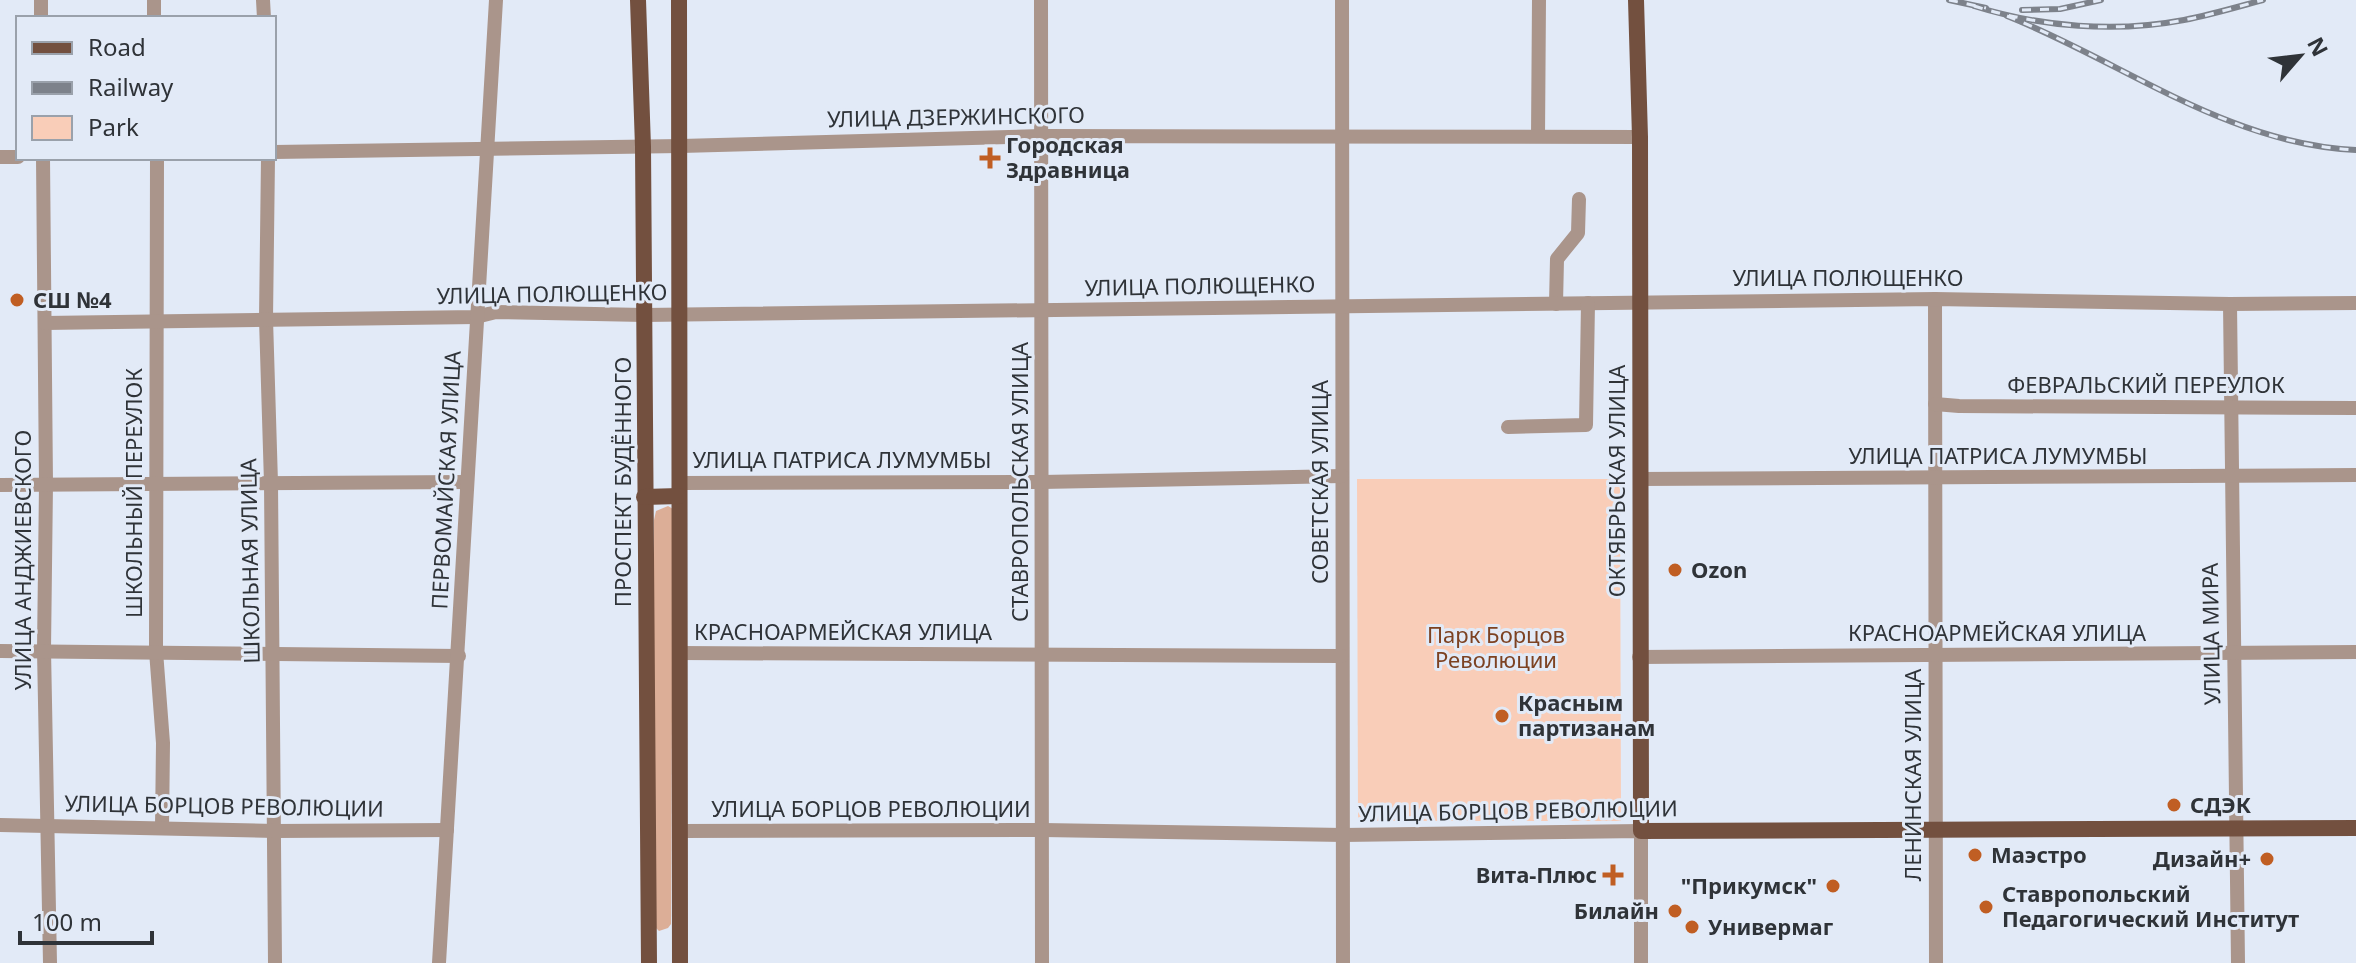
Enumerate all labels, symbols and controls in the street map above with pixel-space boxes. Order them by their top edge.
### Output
legend [16,16,276,160]
north arrow [2260,16,2340,96]
text: Road [88,30,146,63]
text: N [2301,31,2336,61]
text: Railway [88,70,174,103]
street label: УЛИЦА ДЗЕРЖИНСКОГО [827,99,1085,133]
text: Park [88,110,139,143]
place label: Городская Здравница [1006,129,1130,184]
marker: Городская Здравница [981,149,999,167]
street label: УЛИЦА ПОЛЮЩЕНКО [1733,262,1963,292]
street label: УЛИЦА ПОЛЮЩЕНКО [1084,268,1316,302]
street label: УЛИЦА ПОЛЮЩЕНКО [436,276,668,310]
place label: СШ №4 [33,284,112,314]
marker: СШ №4 [8,291,26,309]
street label: СТАВРОПОЛЬСКАЯ УЛИЦА [1004,341,1034,622]
street label: ПЕРВОМАЙСКАЯ УЛИЦА [423,349,467,610]
street label: ПРОСПЕКТ БУДЁННОГО [607,357,637,607]
street label: ОКТЯБРЬСКАЯ УЛИЦА [1601,364,1631,597]
street label: ШКОЛЬНЫЙ ПЕРЕУЛОК [118,368,148,618]
street label: ФЕВРАЛЬСКИЙ ПЕРЕУЛОК [2007,369,2285,399]
street label: СОВЕТСКАЯ УЛИЦА [1304,379,1334,584]
street label: УЛИЦА АНДЖИЕВСКОГО [7,430,37,690]
street label: УЛИЦА ПАТРИСА ЛУМУМБЫ [1849,440,2147,470]
street label: УЛИЦА ПАТРИСА ЛУМУМБЫ [693,444,991,474]
street label: ШКОЛЬНАЯ УЛИЦА [232,457,266,664]
place label: Ozon [1691,554,1747,584]
marker: Ozon [1666,561,1684,579]
street label: УЛИЦА МИРА [2194,562,2226,705]
street label: КРАСНОАРМЕЙСКАЯ УЛИЦА [694,616,993,646]
street label: КРАСНОАРМЕЙСКАЯ УЛИЦА [1848,617,2147,647]
park label: Парк Борцов Революции [1427,619,1565,674]
street label: ЛЕНИНСКАЯ УЛИЦА [1897,668,1927,881]
place label: Красным партизанам [1518,687,1656,742]
marker: Красным партизанам [1493,707,1511,725]
street label: УЛИЦА БОРЦОВ РЕВОЛЮЦИИ [64,787,384,823]
place label: СДЭК [2190,789,2252,819]
street label: УЛИЦА БОРЦОВ РЕВОЛЮЦИИ [1358,792,1678,828]
street label: УЛИЦА БОРЦОВ РЕВОЛЮЦИИ [711,793,1031,823]
marker: СДЭК [2165,796,2183,814]
place label: Маэстро [1991,839,2087,869]
place label: Дизайн+ [2153,843,2251,873]
marker: Маэстро [1966,846,1984,864]
marker: Дизайн+ [2258,850,2276,868]
place label: Вита-Плюс [1476,859,1597,889]
marker: Вита-Плюс [1604,866,1622,884]
place label: "Прикумск" [1681,870,1817,900]
marker: "Прикумск" [1824,877,1842,895]
place label: Ставропольский Педагогический Институт [2002,878,2299,933]
scale bar [20,895,152,945]
place label: Билайн [1574,895,1659,925]
marker: Ставропольский Педагогический Институт [1977,898,1995,916]
marker: Билайн [1666,902,1684,920]
text: 100 m [32,905,102,938]
place label: Универмаг [1708,911,1834,941]
marker: Универмаг [1683,918,1701,936]

